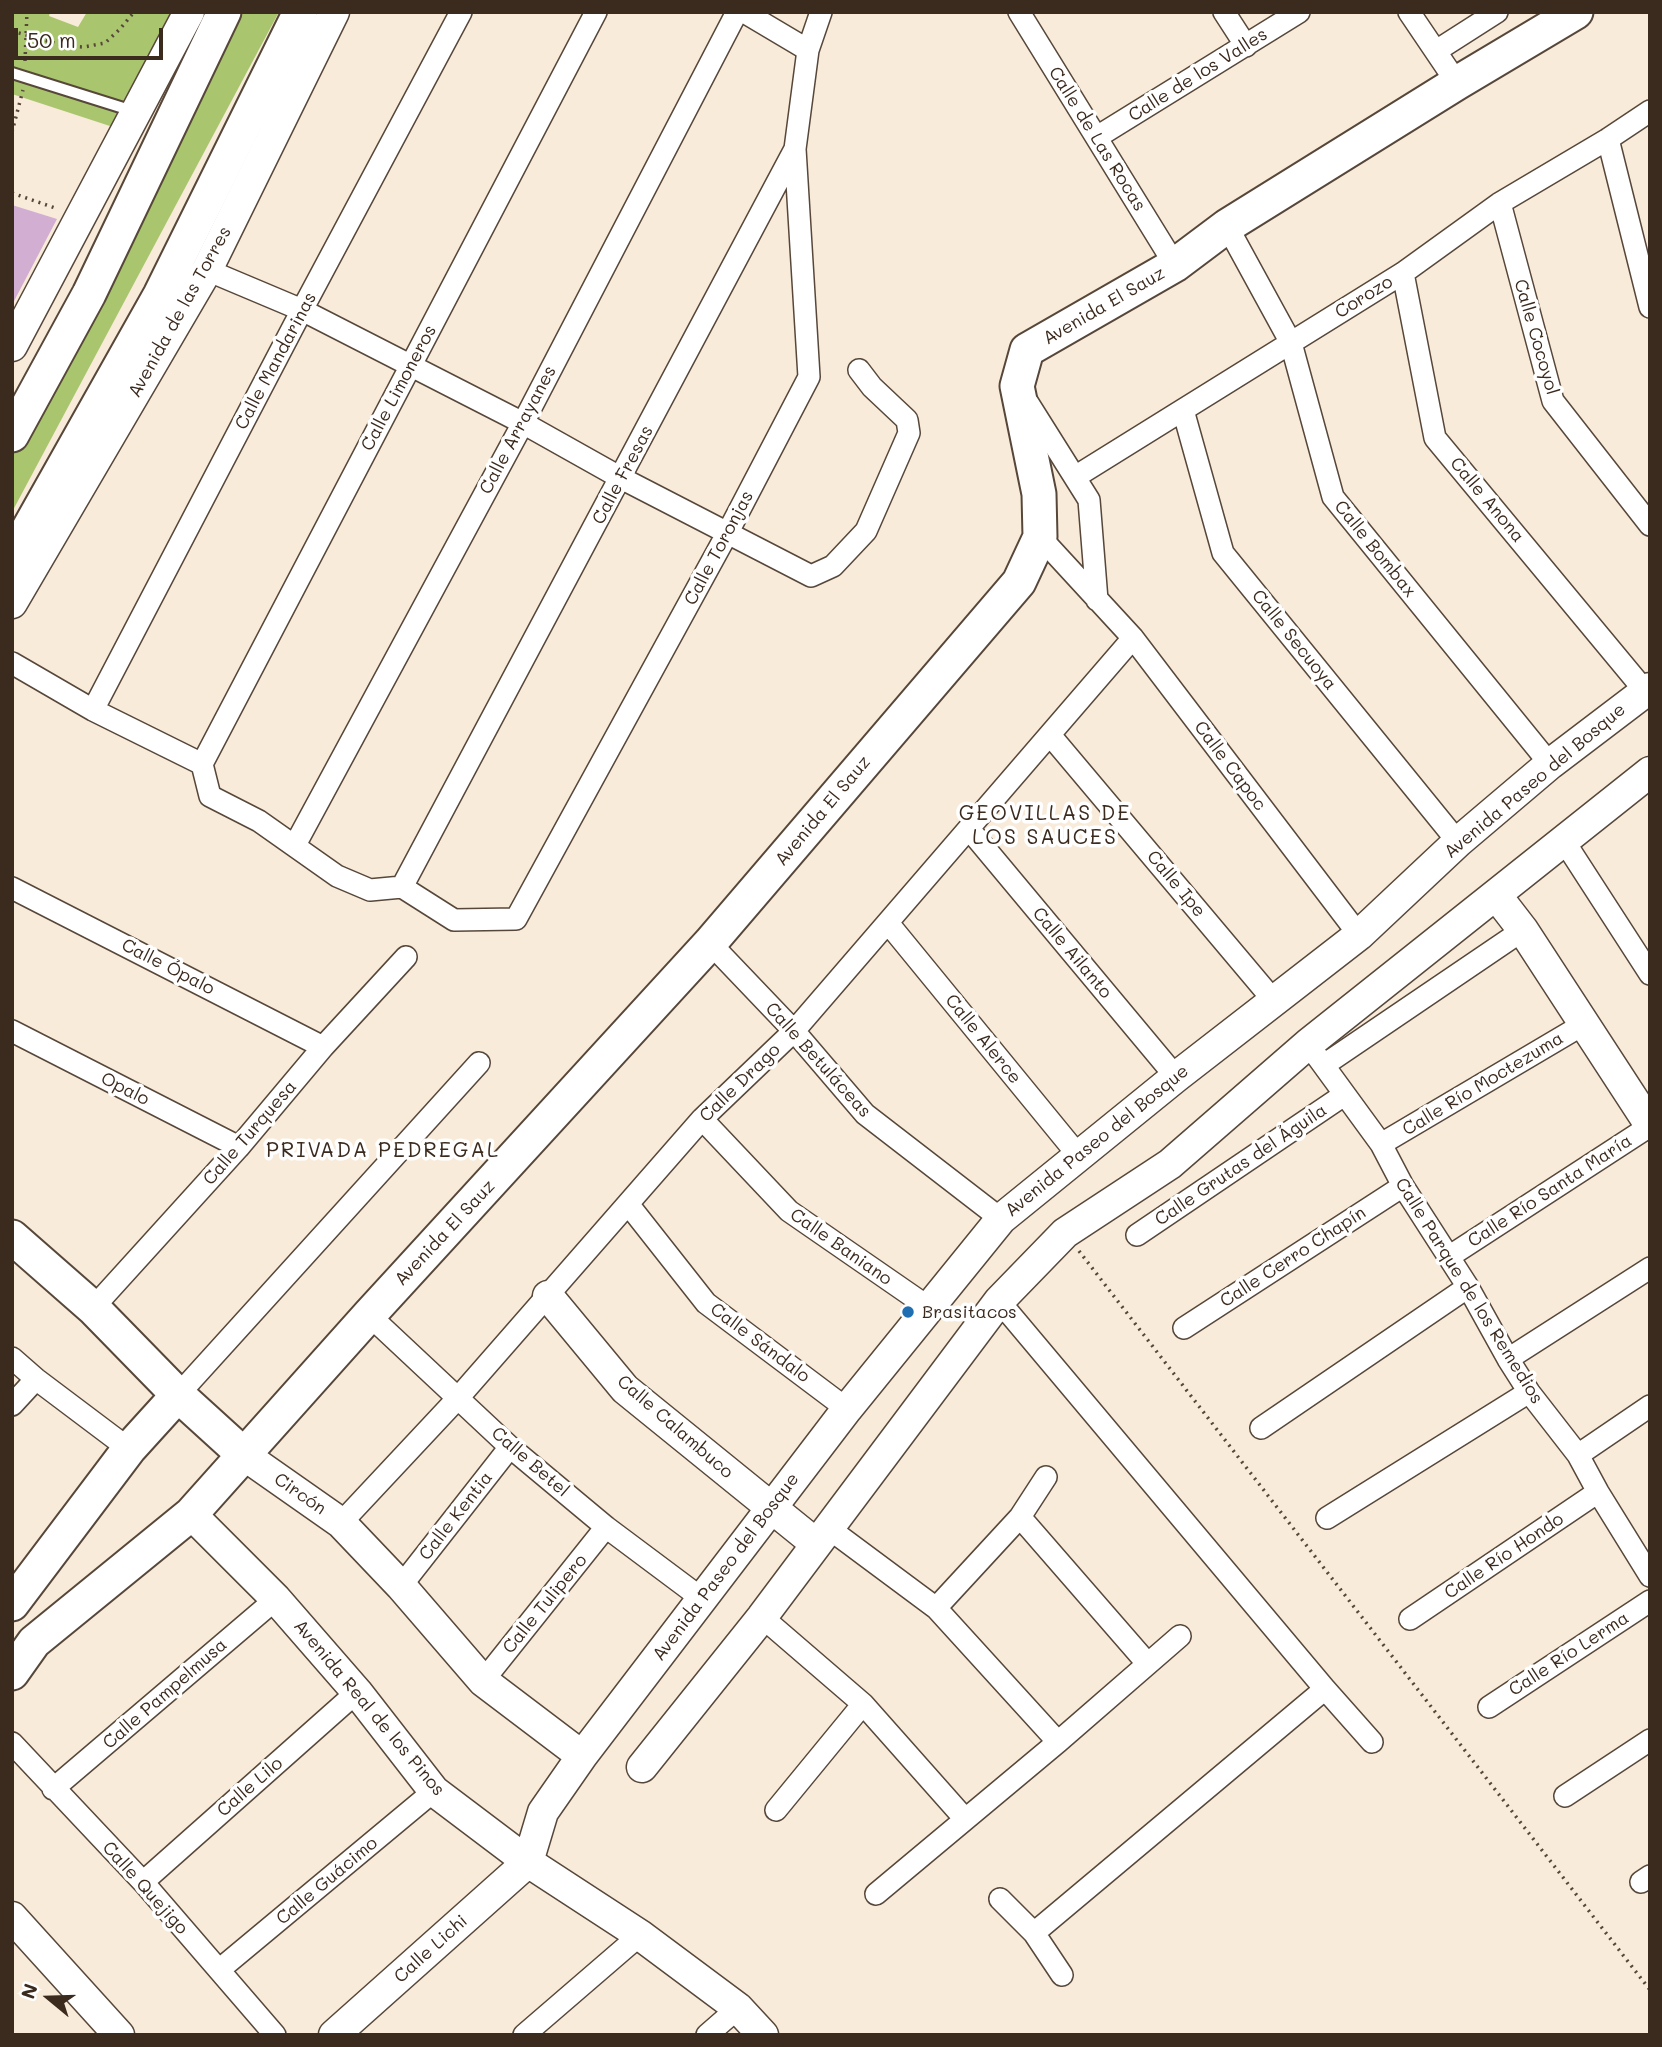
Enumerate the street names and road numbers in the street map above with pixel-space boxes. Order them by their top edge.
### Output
street label: Calle de los Valles [1125,24,1271,126]
street label: Calle de Las Rocas [1044,63,1150,215]
street label: Avenida de las Torres [124,223,236,401]
street label: Avenida El Sauz [1039,262,1169,350]
street label: Corozo [1331,271,1397,323]
street label: Calle Cocoyol [1509,277,1563,397]
street label: Calle Mandarinas [231,289,321,433]
street label: Calle Limoneros [357,321,441,455]
street label: Calle Arrayanes [475,362,561,498]
street label: Calle Fresas [588,422,658,528]
street label: Calle Anona [1445,453,1529,547]
street label: Calle Toronjas [680,487,758,609]
street label: Calle Bombax [1329,496,1421,602]
street label: Calle Secuoya [1247,585,1341,695]
street label: Avenida Paseo del Bosque [1440,699,1630,863]
street label: Calle Capoc [1189,717,1271,815]
street label: Avenida El Sauz [771,752,875,870]
street label: Calle Ipe [1142,846,1210,922]
street label: Calle Ailanto [1028,903,1116,1003]
street label: Calle Ópalo [118,934,218,1000]
street label: Calle Alerce [940,990,1026,1088]
street label: Calle Betuláceas [761,998,875,1122]
street label: Calle Río Moctezuma [1399,1027,1567,1141]
street label: Calle Drago [695,1039,785,1127]
street label: Avenida Paseo del Bosque [1001,1060,1193,1222]
street label: Opalo [97,1068,153,1110]
street label: Calle Turquesa [199,1076,301,1190]
street label: Calle Grutas del Águila [1151,1099,1331,1231]
street label: Calle Río Santa María [1464,1130,1636,1252]
street label: Calle Parque de los Remedios [1390,1174,1548,1408]
street label: Avenida El Sauz [390,1176,500,1290]
street label: Calle Cerro Chapín [1216,1202,1370,1312]
street label: Calle Baniano [786,1204,896,1290]
street label: Calle Sándalo [706,1299,814,1387]
street label: Calle Calambuco [613,1371,737,1483]
street label: Calle Betel [487,1422,573,1502]
street label: Calle Kentia [415,1467,497,1565]
street label: Circón [270,1468,330,1520]
street label: Avenida Paseo del Bosque [648,1469,804,1665]
street label: Calle Río Hondo [1440,1508,1568,1604]
street label: Calle Tulipero [498,1550,592,1658]
street label: Calle Río Lerma [1505,1607,1633,1701]
street label: Avenida Real de los Pinos [289,1616,449,1800]
street label: Calle Pampelmusa [98,1634,232,1754]
street label: Calle Lilo [213,1753,287,1821]
street label: Calle Guácimo [272,1832,382,1930]
street label: Calle Quejigo [98,1837,192,1939]
street label: Calle Lichi [390,1910,472,1988]

